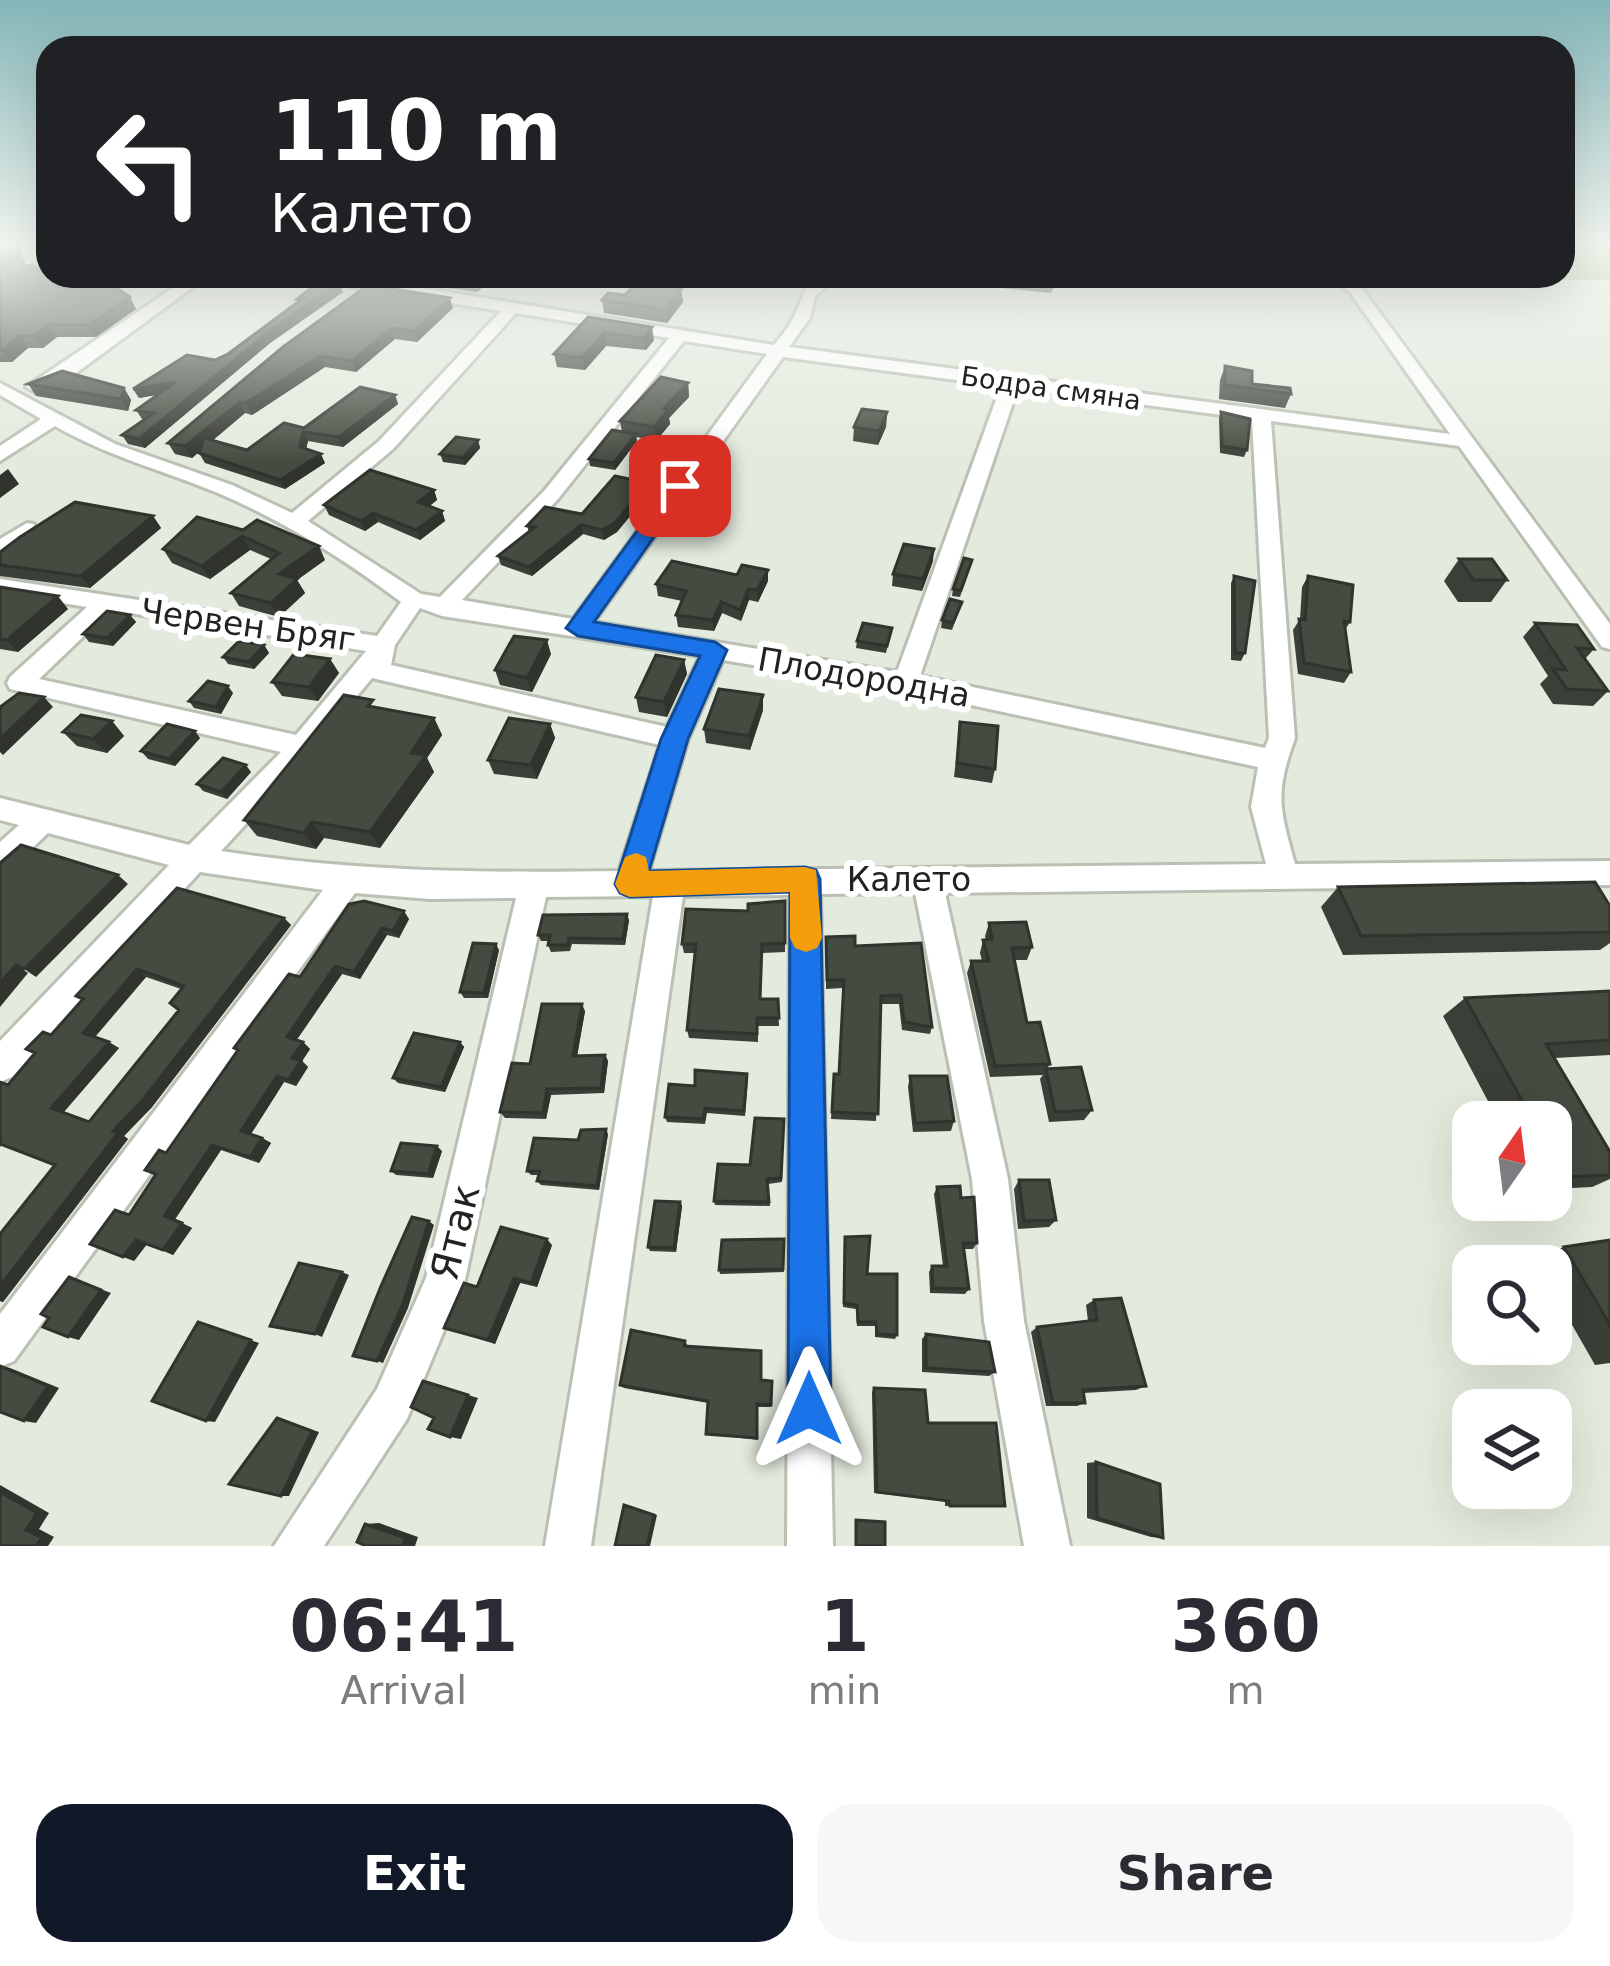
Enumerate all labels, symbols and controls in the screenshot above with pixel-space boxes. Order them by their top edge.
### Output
text: 110 m [270,82,562,180]
icon: left [72,84,228,240]
text: Калето [270,182,474,245]
street label: Бодра смяна [959,360,1143,416]
pin [629,435,731,537]
icon: arrive [647,453,713,519]
street label: Червен Бряг [138,591,358,659]
street label: Плодородна [755,639,973,715]
street label: Калето [847,860,971,899]
north arrow [1452,1101,1572,1221]
map controls [1452,1101,1572,1509]
street label: Ятак [421,1179,489,1285]
button: search [1452,1245,1572,1365]
position arrow [746,1346,872,1472]
button: layers [1452,1389,1572,1509]
text: 06:41 [289,1584,518,1668]
text: 1 [819,1584,869,1668]
text: 360 [1170,1584,1321,1668]
text: Arrival [340,1668,467,1713]
text: min [808,1668,881,1713]
text: m [1227,1668,1265,1713]
button: Exit [36,1804,793,1942]
button: Share [817,1804,1574,1942]

